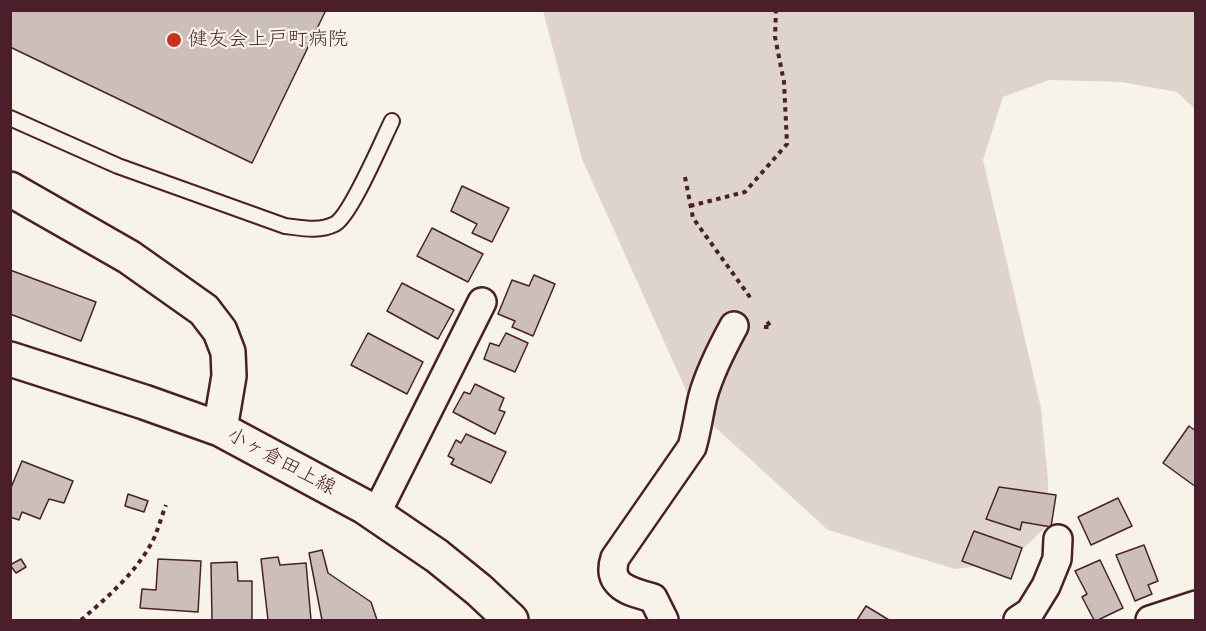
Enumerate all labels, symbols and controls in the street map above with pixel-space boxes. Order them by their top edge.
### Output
place label: 健友会上戸町病院 [188,28,348,52]
marker: 健友会上戸町病院 [165,31,183,49]
street label: 小ヶ倉田上線 [222,423,340,501]

